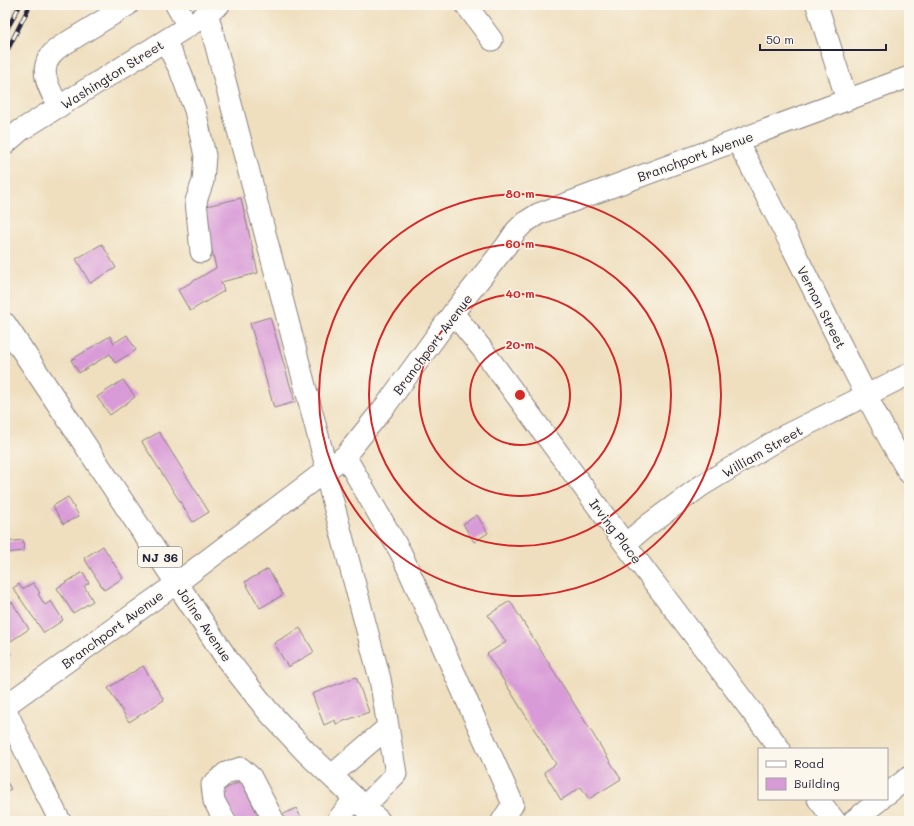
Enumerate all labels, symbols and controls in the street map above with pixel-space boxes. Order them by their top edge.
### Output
scale bar [760,26,886,52]
text: 50 m [766,31,794,47]
street label: Washington Street [57,35,167,112]
street label: Branchport Avenue [635,127,755,185]
text: 80 m [505,185,535,201]
text: 60 m [506,235,534,251]
street label: Vernon Street [794,263,850,351]
text: 40 m [505,285,535,301]
street label: Branchport Avenue [389,290,475,398]
text: 20 m [506,336,534,352]
centre of rings [513,388,527,402]
street label: William Street [719,421,805,481]
street label: Irving Place [586,495,646,567]
road number: NJ 36 [138,547,182,567]
street label: Joline Avenue [174,583,236,665]
street label: Branchport Avenue [58,586,166,672]
legend [758,748,888,800]
text: Road [794,755,824,771]
text: Building [794,775,840,791]

